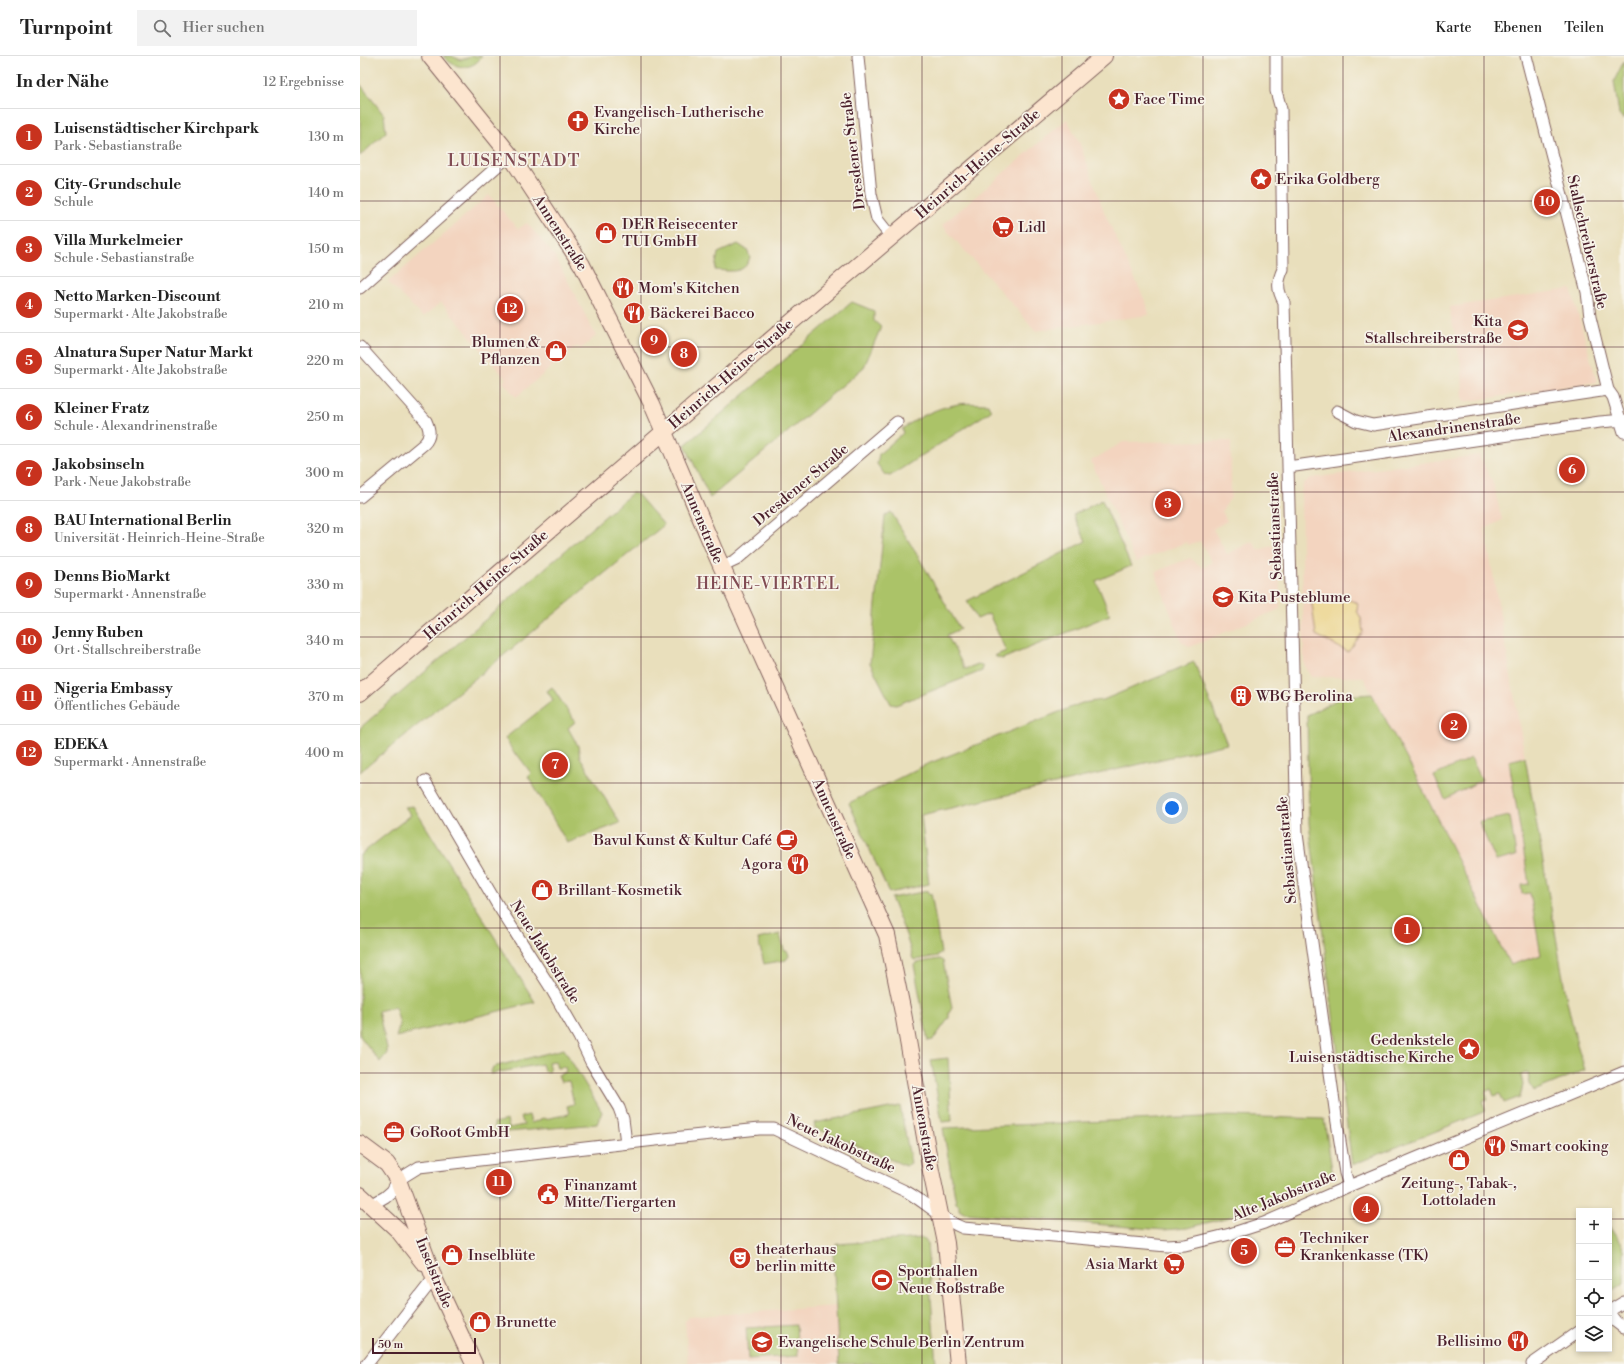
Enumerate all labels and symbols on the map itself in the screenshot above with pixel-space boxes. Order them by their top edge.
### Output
place icon: Face Time [1106,86,1132,112]
place label: Face Time [1134,90,1205,109]
street label: Dresdener Straße [836,91,870,211]
place label: Evangelisch-Lutherische Kirche [594,103,764,139]
street label: Heinrich-Heine-Straße [912,105,1044,223]
church icon: Evangelisch-Lutherische Kirche [565,108,591,134]
district label: LUISENSTADT [448,150,580,172]
place icon: Erika Goldberg [1248,166,1274,192]
place label: Erika Goldberg [1276,170,1380,189]
street label: Stallschreiberstraße [1562,173,1612,311]
pin: 10 [1534,187,1560,217]
street label: Annenstraße [528,191,592,275]
supermarket icon: Lidl [990,214,1016,240]
place label: DER Reisecenter TUI GmbH [622,215,738,251]
place label: Lidl [1018,218,1046,237]
shop icon: DER Reisecenter TUI GmbH [593,220,619,246]
restaurant icon: Mom's Kitchen [610,275,636,301]
place label: Mom's Kitchen [638,279,740,298]
pin: 12 [497,294,523,324]
restaurant icon: Bäckerei Bacco [621,300,647,326]
place label: Bäckerei Bacco [649,304,755,323]
place label: Kita Stallschreiberstraße [1365,312,1502,348]
street label: Heinrich-Heine-Straße [665,315,797,433]
school or university icon: Kita Stallschreiberstraße [1505,317,1531,343]
pin: 9 [641,326,667,356]
place label: Blumen & Pflanzen [471,333,540,369]
shop icon: Blumen & Pflanzen [543,338,569,364]
pin: 8 [671,339,697,369]
street label: Alexandrinenstraße [1385,409,1522,447]
street label: Dresdener Straße [750,440,852,530]
pin: 6 [1559,455,1585,485]
street label: Sebastianstraße [1264,472,1286,580]
street label: Annenstraße [676,478,728,567]
pin: 3 [1155,489,1181,519]
street label: Heinrich-Heine-Straße [420,526,552,644]
district label: HEINE-VIERTEL [696,574,840,594]
school or university icon: Kita Pusteblume [1210,584,1236,610]
place label: Kita Pusteblume [1238,588,1351,607]
building icon: WBG Berolina [1228,683,1254,709]
place label: WBG Berolina [1255,687,1353,706]
pin: 2 [1441,711,1467,741]
pin: 7 [542,750,568,780]
street label: Annenstraße [807,775,860,862]
street label: Sebastianstraße [1273,795,1301,905]
your location [1162,798,1182,818]
cafe icon: Bavul Kunst & Kultur Café [774,827,800,853]
place label: Bavul Kunst & Kultur Café [592,831,772,850]
restaurant icon: Agora [785,851,811,877]
place label: Agora [740,855,782,874]
shop icon: Brillant-Kosmetik [529,877,555,903]
place label: Brillant-Kosmetik [557,881,683,900]
street label: Neue Jakobstraße [506,897,584,1007]
pin: 1 [1394,915,1420,945]
place label: Gedenkstele Luisenstädtische Kirche [1289,1031,1454,1067]
place icon: Gedenkstele Luisenstädtische Kirche [1456,1036,1482,1062]
street label: Annenstraße [907,1083,941,1172]
street label: Neue Jakobstraße [783,1110,899,1178]
office icon: GoRoot GmbH [381,1119,407,1145]
place label: GoRoot GmbH [410,1123,510,1142]
restaurant icon: Smart cooking [1482,1133,1508,1159]
place label: Smart cooking [1510,1137,1609,1156]
shop icon: Zeitung-, Tabak-, Lottoladen [1446,1147,1472,1173]
street label: Alte Jakobstraße [1228,1166,1339,1226]
pin: 11 [486,1167,512,1197]
place label: Zeitung-, Tabak-, Lottoladen [1401,1174,1517,1210]
place label: Finanzamt Mitte/Tiergarten [564,1176,676,1212]
public building icon: Finanzamt Mitte/Tiergarten [535,1181,561,1207]
pin: 4 [1353,1194,1379,1224]
place label: Techniker Krankenkasse (TK) [1300,1229,1429,1265]
office icon: Techniker Krankenkasse (TK) [1272,1234,1298,1260]
street label: Inselstraße [411,1235,457,1311]
pin: 5 [1231,1236,1257,1266]
place label: theaterhaus berlin mitte [756,1240,836,1276]
shop icon: Inselblüte [439,1242,465,1268]
theatre icon: theaterhaus berlin mitte [727,1245,753,1271]
place label: Inselblüte [468,1246,536,1265]
supermarket icon: Asia Markt [1161,1251,1187,1277]
place label: Asia Markt [1084,1255,1159,1274]
place label: Sporthallen Neue Roßstraße [898,1262,1005,1298]
sports icon: Sporthallen Neue Roßstraße [869,1267,895,1293]
shop icon: Brunette [467,1309,493,1335]
place label: Brunette [495,1313,557,1332]
restaurant icon: Bellisimo [1505,1328,1531,1354]
school or university icon: Evangelische Schule Berlin Zentrum [749,1329,775,1355]
place label: Bellisimo [1436,1332,1502,1351]
place label: Evangelische Schule Berlin Zentrum [778,1333,1025,1352]
scale bar [372,1336,476,1355]

